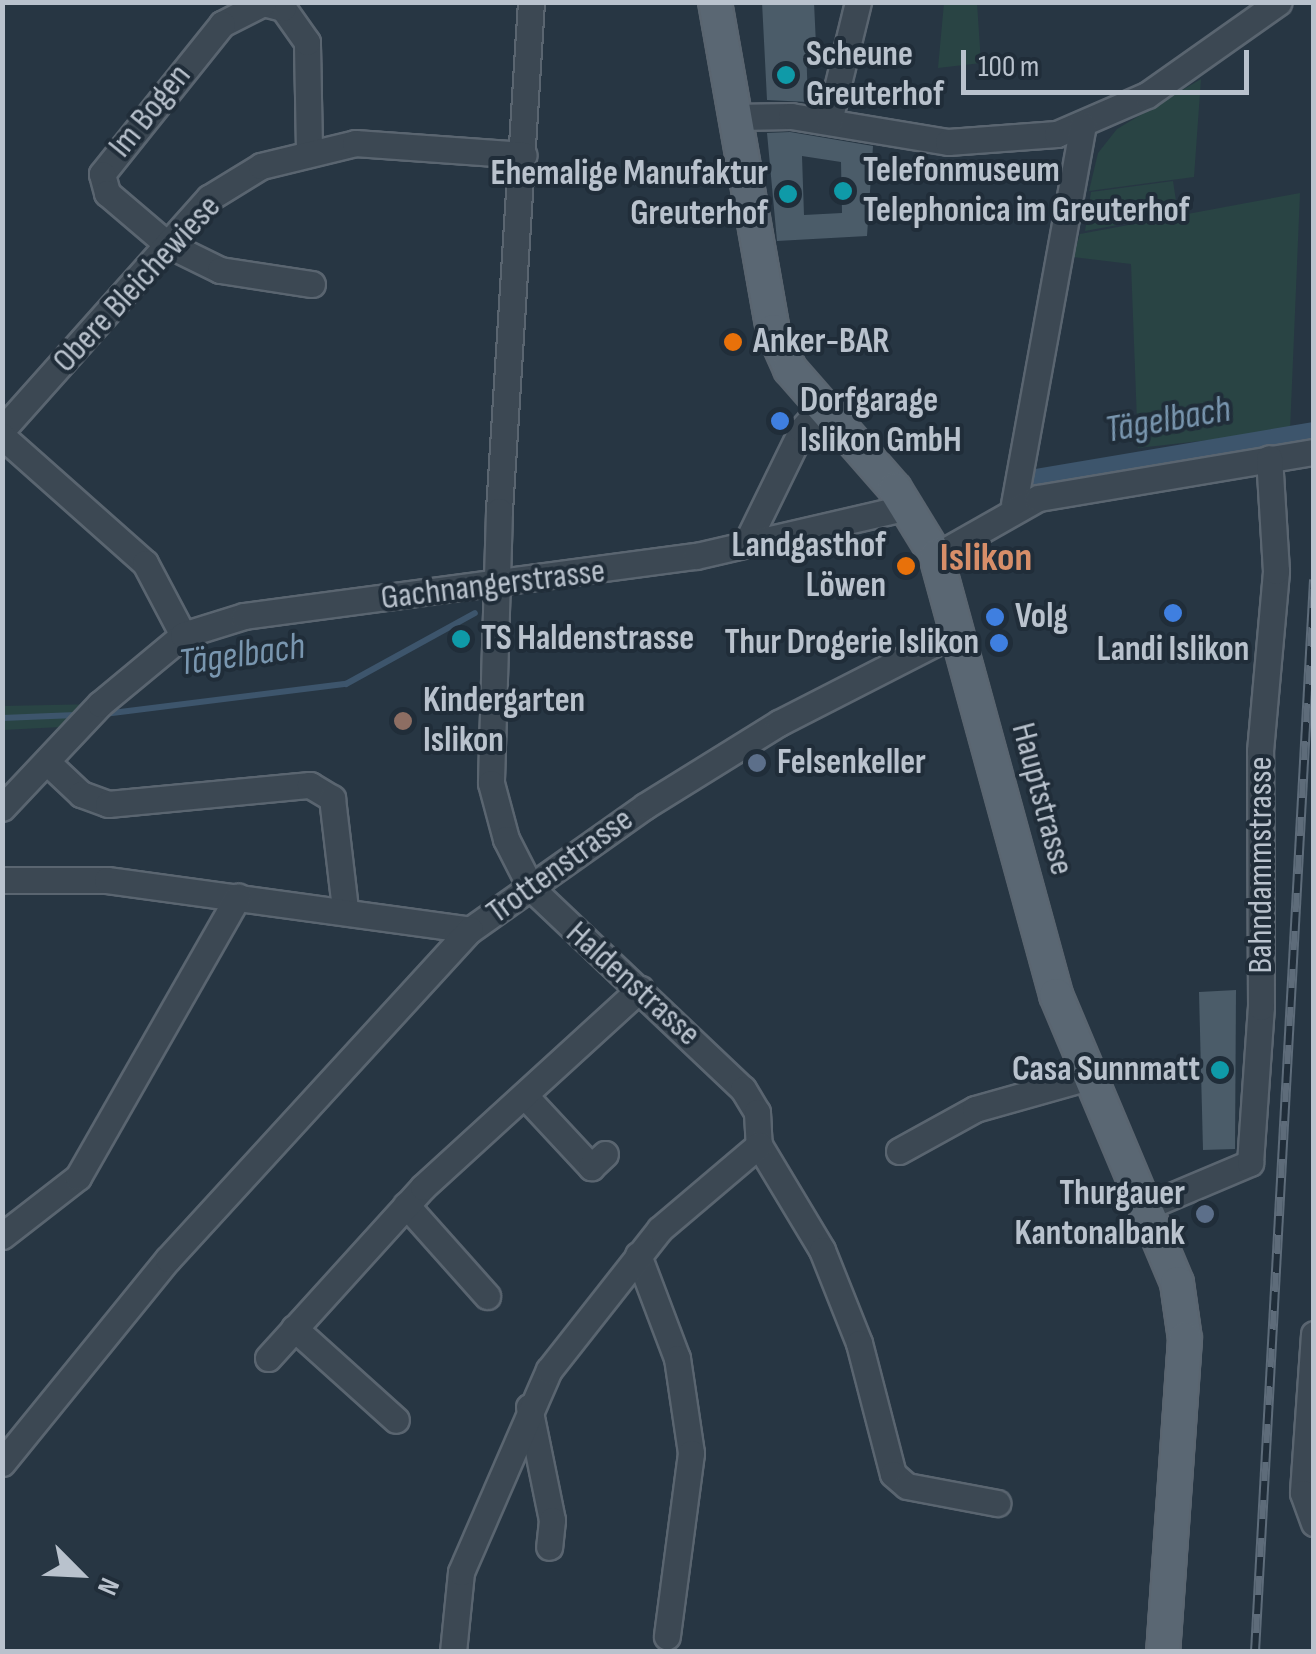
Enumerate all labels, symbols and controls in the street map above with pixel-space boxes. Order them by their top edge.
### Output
scale bar [966,30,1254,92]
place label: Scheune Greuterhof [806,34,944,116]
text: 100 m [978,49,1039,85]
street label: Im Bogen [100,56,200,166]
marker: Scheune Greuterhof [775,64,797,86]
place label: Telefonmuseum Telephonica im Greuterhof [863,150,1190,232]
place label: Ehemalige Manufaktur Greuterhof [490,153,768,235]
marker: Telefonmuseum Telephonica im Greuterhof [832,180,854,202]
marker: Ehemalige Manufaktur Greuterhof [777,183,799,205]
street label: Obere Bleichewiese [44,187,230,381]
place label: Anker-BAR [753,321,889,363]
marker: Anker-BAR [722,331,744,353]
place label: Dorfgarage Islikon GmbH [800,380,962,462]
water label: Tägelbach [1102,387,1234,453]
marker: Dorfgarage Islikon GmbH [769,410,791,432]
place label: Landgasthof Löwen [732,525,886,607]
district label: Islikon [940,534,1032,582]
street label: Gachnangerstrasse [378,550,608,620]
marker: Landgasthof Löwen [895,555,917,577]
place label: Volg [1015,596,1068,638]
marker: Landi Islikon [1162,602,1184,624]
marker: Volg [984,606,1006,628]
place label: TS Haldenstrasse [481,618,694,660]
place label: Thur Drogerie Islikon [725,622,979,664]
water label: Tägelbach [176,624,308,686]
marker: TS Haldenstrasse [450,628,472,650]
place label: Landi Islikon [1097,629,1249,671]
marker: Thur Drogerie Islikon [988,632,1010,654]
place label: Kindergarten Islikon [423,680,585,762]
marker: Kindergarten Islikon [392,710,414,732]
street label: Hauptstrasse [1002,718,1082,880]
place label: Felsenkeller [777,742,926,784]
marker: Felsenkeller [746,752,768,774]
street label: Bahndammstrasse [1240,756,1282,974]
street label: Trottenstrasse [479,799,641,933]
street label: Haldenstrasse [557,913,709,1055]
place label: Casa Sunnmatt [1012,1049,1200,1091]
marker: Casa Sunnmatt [1209,1059,1231,1081]
place label: Thurgauer Kantonalbank [1015,1173,1185,1255]
marker: Thurgauer Kantonalbank [1194,1203,1216,1225]
north arrow [30,1524,130,1624]
text: N [90,1573,126,1600]

